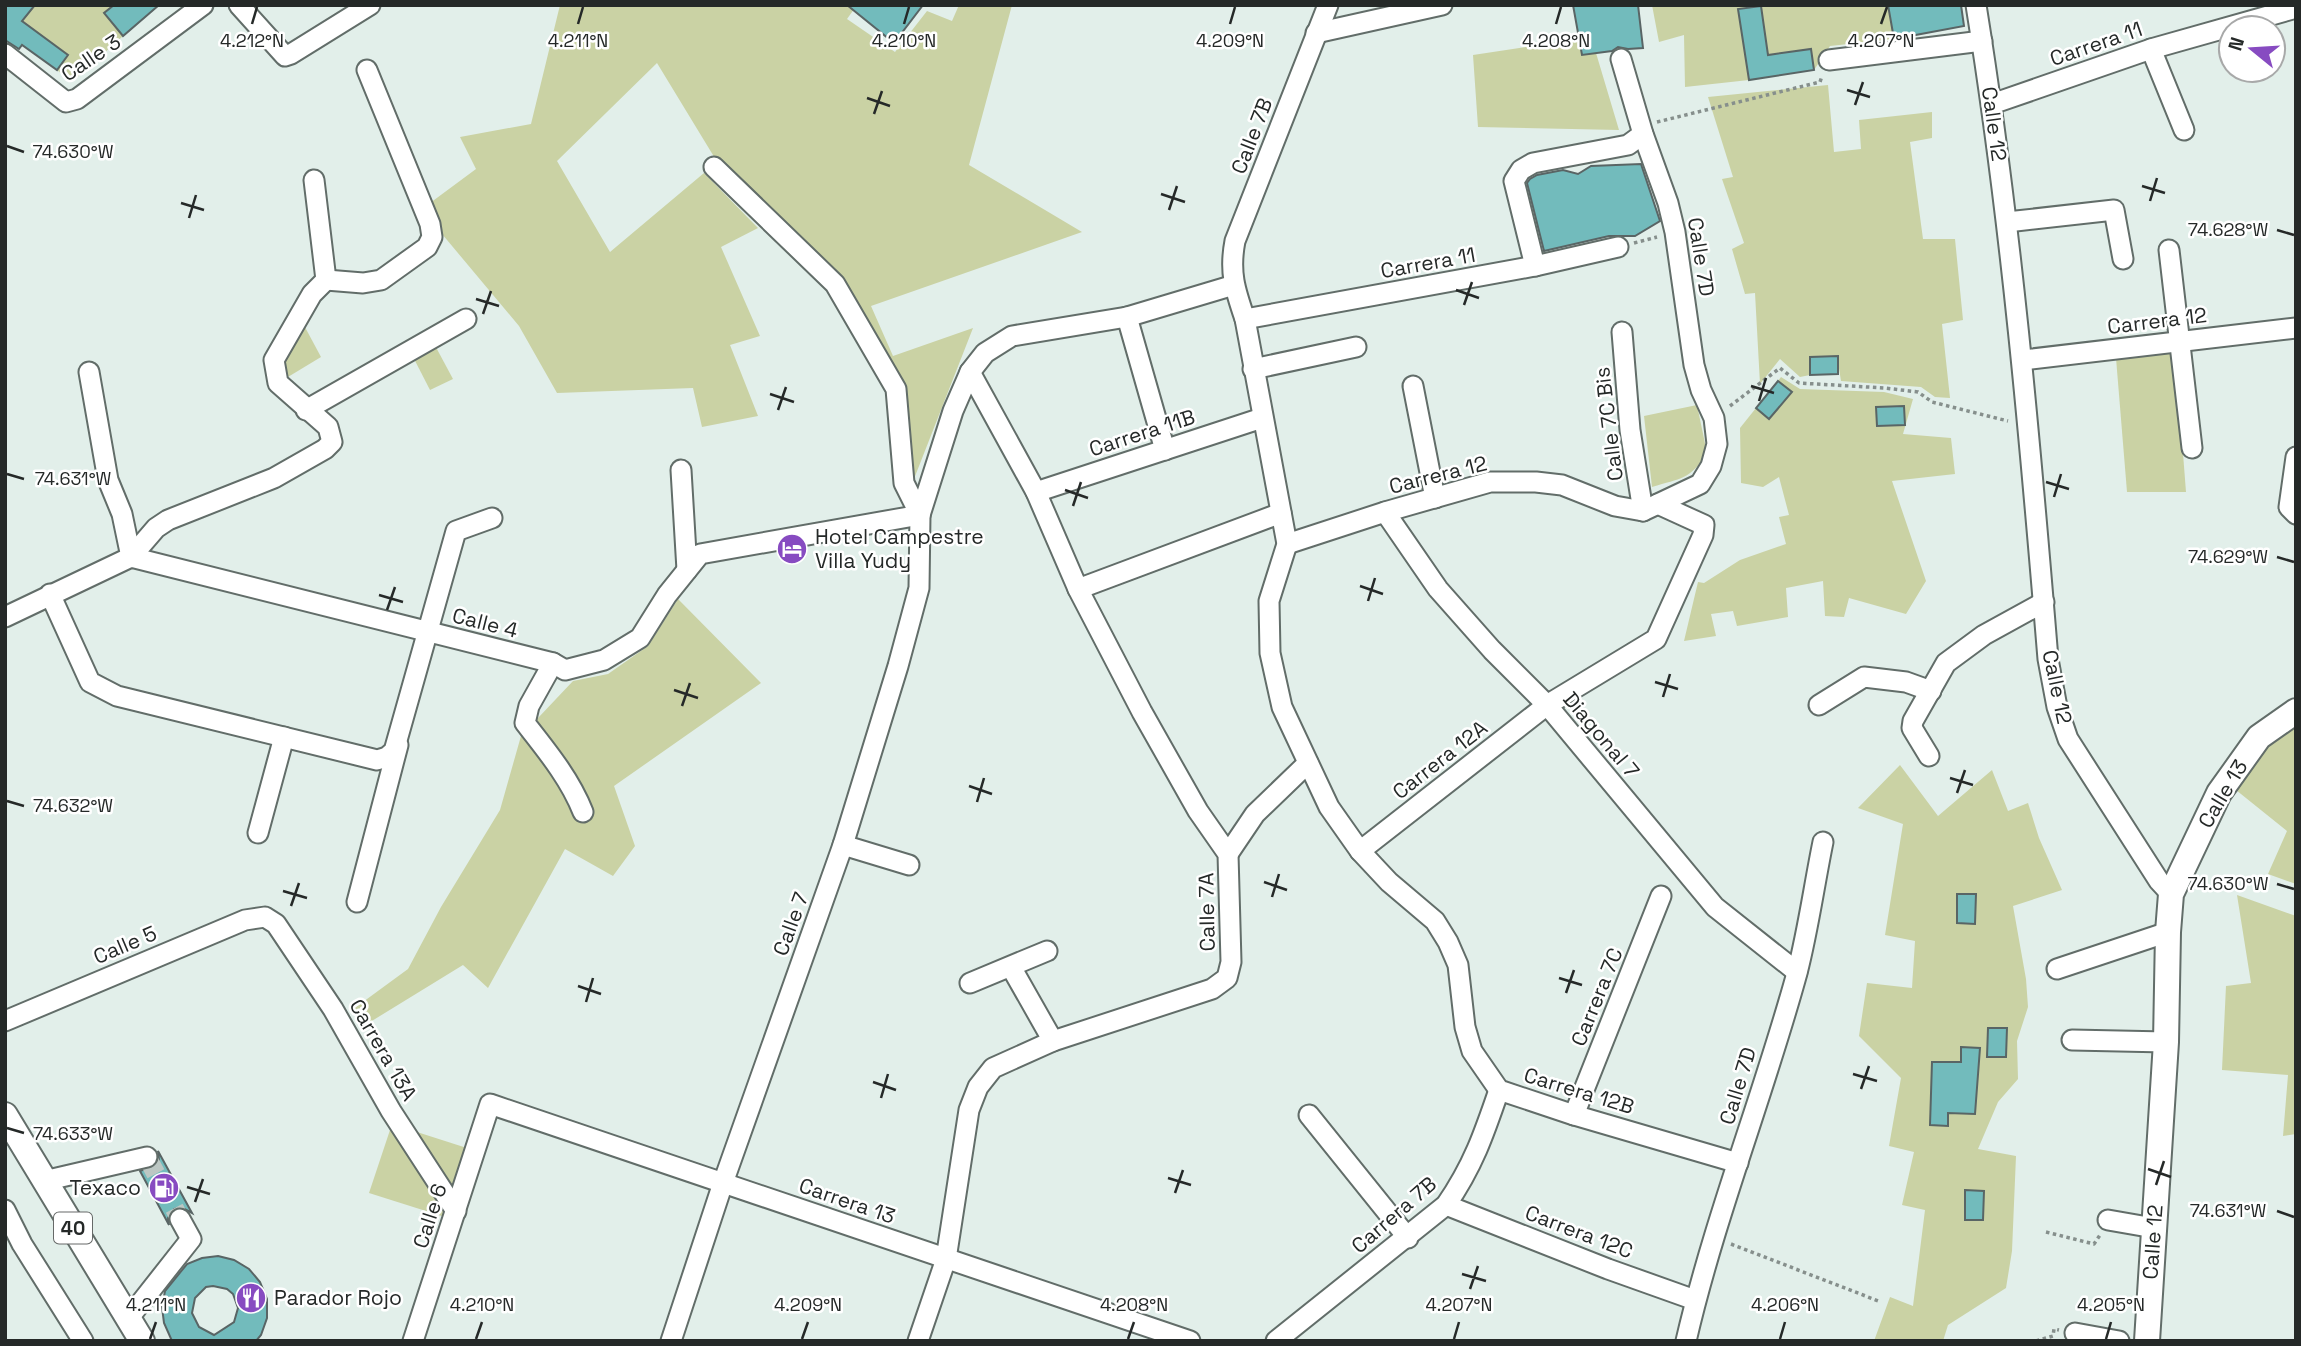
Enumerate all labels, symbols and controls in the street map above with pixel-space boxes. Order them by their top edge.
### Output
north arrow [2217,14,2287,84]
street label: Carrera 11 [2046,15,2146,72]
street label: Calle 3 [56,28,126,87]
text: 4.212°N [220,29,284,52]
text: 4.211°N [548,29,608,52]
text: 4.210°N [872,29,936,52]
text: 4.209°N [1196,29,1264,52]
text: 4.208°N [1522,29,1590,52]
text: 4.207°N [1848,29,1914,52]
text: N [2222,34,2250,54]
street label: Calle 12 [1976,85,2013,163]
street label: Calle 7B [1225,94,1278,178]
text: 74.630°W [33,140,114,163]
street label: Calle 7D [1682,216,1721,298]
text: 74.628°W [2188,218,2268,241]
street label: Carrera 11 [1378,241,1478,284]
street label: Carrera 12 [2106,301,2208,340]
street label: Calle 7C Bis [1588,366,1629,483]
street label: Carrera 11B [1085,403,1198,462]
street label: Carrera 12 [1386,449,1490,500]
text: 74.631°W [35,467,111,490]
place label: Hotel Campestre Villa Yudy [815,523,984,574]
hotel icon: Hotel Campestre Villa Yudy [775,532,809,566]
text: 74.629°W [2188,545,2268,568]
street label: Calle 4 [449,601,521,644]
street label: Calle 12 [2036,647,2079,726]
street label: Diagonal 7 [1557,686,1645,784]
street label: Carrera 12A [1387,714,1493,805]
street label: Calle 13 [2192,755,2253,833]
text: 74.632°W [33,794,113,817]
street label: Calle 7A [1192,872,1221,952]
text: 74.630°W [2188,872,2269,895]
street label: Calle 7 [767,888,814,959]
street label: Calle 5 [89,919,161,970]
street label: Carrera 7C [1565,944,1628,1050]
street label: Carrera 13A [343,994,423,1106]
street label: Calle 7D [1713,1044,1762,1128]
street label: Carrera 12B [1521,1061,1638,1120]
text: 74.633°W [33,1122,113,1145]
street label: Carrera 7B [1345,1170,1442,1259]
fuel station icon: Texaco [147,1171,181,1205]
street label: Carrera 13 [796,1171,899,1230]
place label: Texaco [69,1174,141,1201]
street label: Calle 6 [406,1180,453,1252]
street label: Carrera 12C [1521,1199,1637,1264]
text: 74.631°W [2190,1199,2266,1222]
street label: Calle 12 [2136,1204,2169,1280]
road number: 40 [54,1212,92,1244]
restaurant icon: Parador Rojo [234,1281,268,1315]
place label: Parador Rojo [274,1284,402,1311]
text: 4.211°N [126,1293,186,1316]
text: 4.210°N [450,1293,514,1316]
text: 4.209°N [774,1293,842,1316]
text: 4.208°N [1100,1293,1168,1316]
text: 4.207°N [1426,1293,1492,1316]
text: 4.206°N [1751,1293,1819,1316]
text: 4.205°N [2077,1293,2145,1316]

